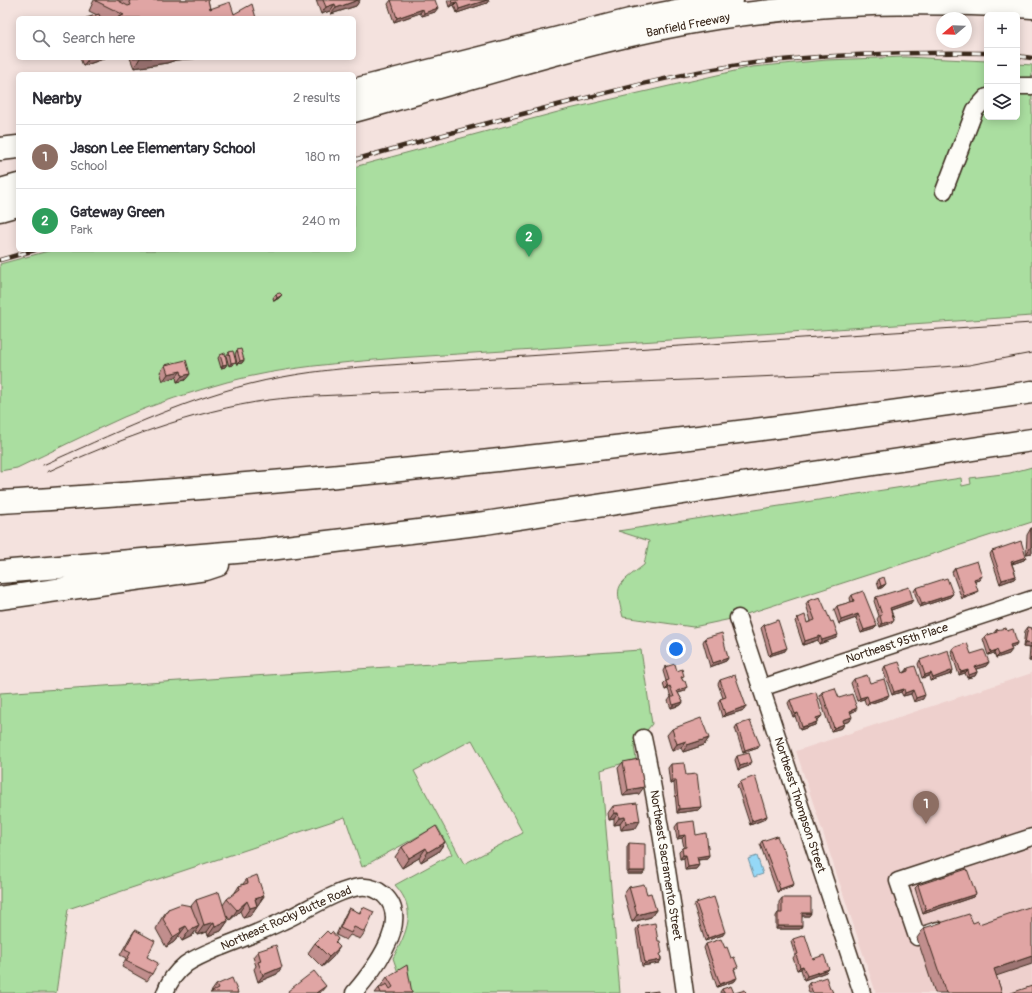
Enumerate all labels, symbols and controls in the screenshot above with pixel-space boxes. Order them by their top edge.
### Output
street label: Banfield Freeway [645,10,731,41]
north arrow [936,12,972,48]
map controls [984,12,1020,120]
button: + [984,12,1020,48]
search box [16,16,356,60]
icon: search [30,27,52,49]
text: Search here [62,29,135,48]
button: − [984,48,1020,84]
button: layers [984,84,1020,120]
text: Nearby [32,88,81,109]
text: 2 results [293,90,340,106]
text: Jason Lee Elementary School [70,139,256,158]
text: 1 [42,149,48,165]
text: 180 m [305,149,340,165]
text: School [70,158,107,174]
text: Gateway Green [70,203,165,222]
text: 2 [41,213,49,229]
text: 240 m [302,213,340,229]
text: Park [70,222,93,238]
pin: 2 [516,224,542,257]
street label: Northeast 95th Place [844,620,950,667]
your location [666,639,686,659]
street label: Northeast Thompson Street [770,735,829,875]
street label: Northeast Sacramento Street [646,789,685,941]
pin: 1 [913,791,939,824]
street label: Northeast Rocky Butte Road [218,883,354,954]

